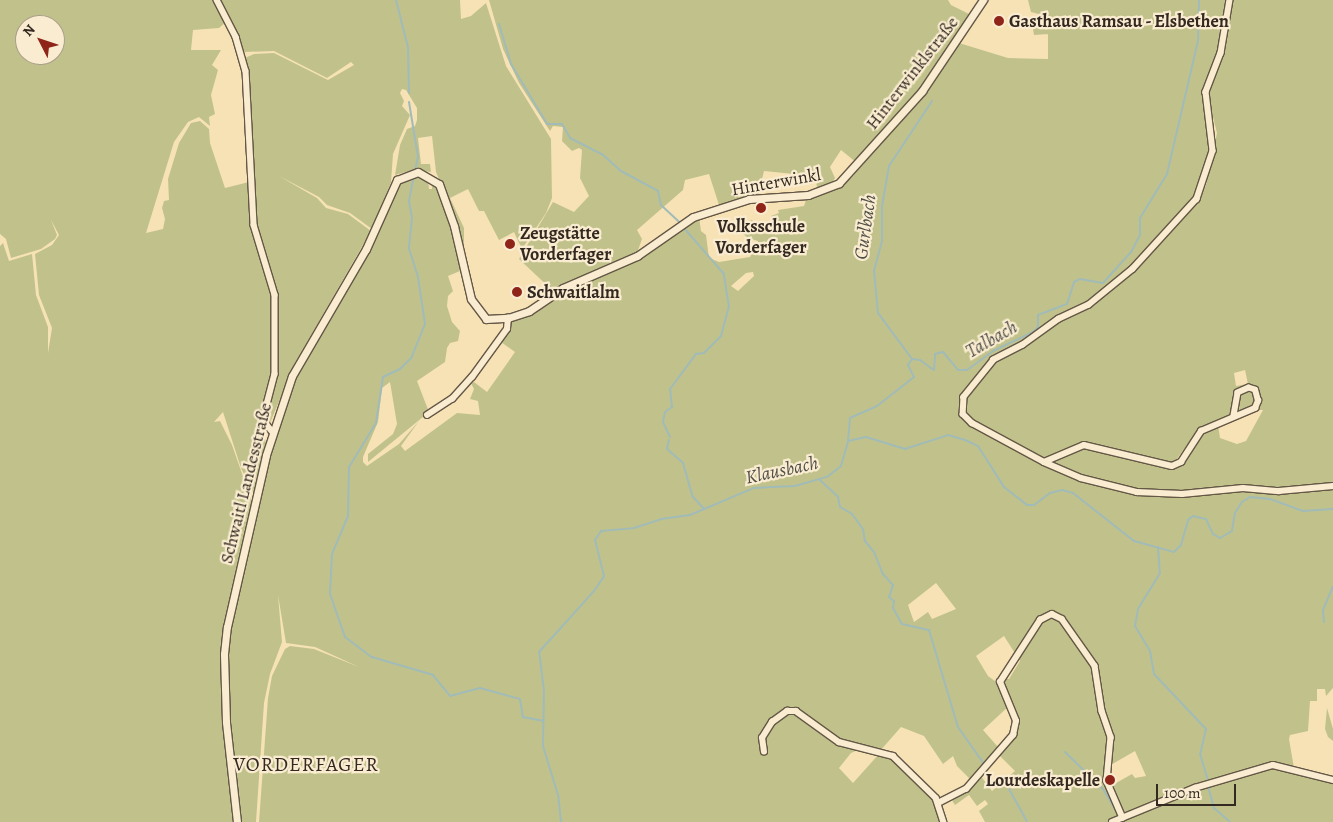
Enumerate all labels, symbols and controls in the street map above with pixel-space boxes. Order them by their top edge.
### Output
place label: Gasthaus Ramsau - Elsbethen [1009,10,1230,32]
street label: Hinterwinklstraße [861,12,963,134]
north arrow [15,15,65,65]
marker: Gasthaus Ramsau - Elsbethen [993,15,1005,27]
text: N [19,20,40,41]
street label: Hinterwinkl [730,164,822,200]
water label: Gurlbach [850,193,882,261]
marker: Volksschule Vorderfager [755,202,767,214]
place label: Volksschule Vorderfager [715,216,807,258]
place label: Zeugstätte Vorderfager [520,223,611,266]
marker: Zeugstätte Vorderfager [504,238,516,250]
place label: Schwaitlalm [527,281,620,303]
marker: Schwaitlalm [511,286,523,298]
water label: Talbach [962,316,1022,364]
street label: Schwaitl Landesstraße [216,400,276,566]
water label: Klausbach [744,452,820,490]
district label: VORDERFAGER [232,752,380,776]
place label: Lourdeskapelle [985,769,1100,791]
marker: Lourdeskapelle [1104,774,1116,786]
scale bar [1158,774,1238,806]
text: 100 m [1164,783,1201,803]

